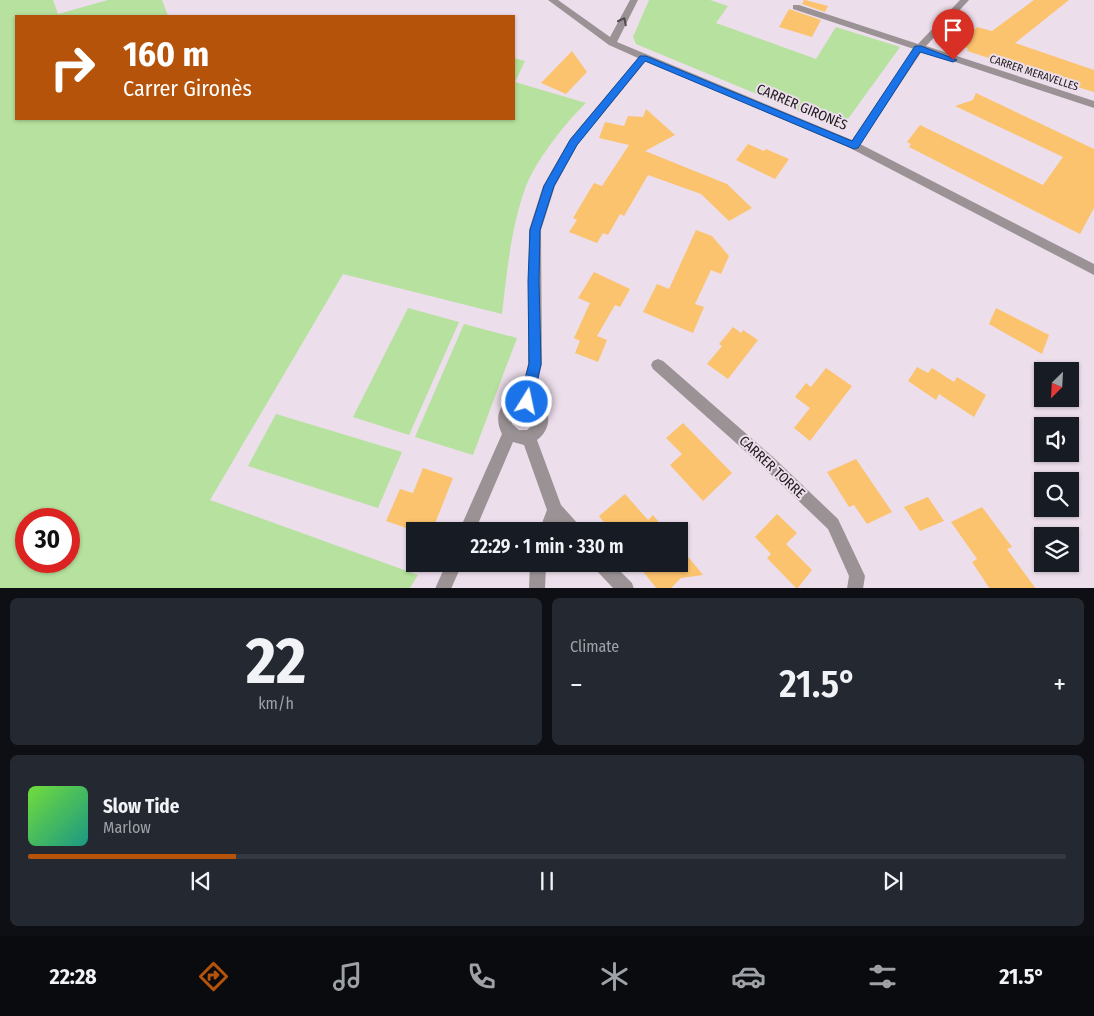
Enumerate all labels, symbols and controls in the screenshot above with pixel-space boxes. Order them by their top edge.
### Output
pin [932,9,974,60]
icon: arrive [939,16,967,44]
one-way arrow [617,18,627,27]
text: 160 m [123,33,209,75]
icon: right [40,35,105,100]
street label: CARRER MERAVELLES [988,52,1081,94]
text: Carrer Gironès [123,75,252,102]
street label: CARRER GIRONÈS [754,79,850,134]
north arrow [1034,362,1079,408]
map controls [1034,362,1079,572]
position arrow [500,375,552,427]
button: sound [1034,417,1079,462]
street label: CARRER TORRE [736,432,809,502]
button: search [1034,472,1079,517]
speed limit sign: 30 [15,508,80,573]
button: layers [1034,527,1079,572]
text: 22:29 · 1 min · 330 m [470,535,624,558]
text: 22 [246,622,306,700]
text: Climate [570,637,619,656]
text: 21.5° [779,661,857,707]
text: − [570,668,583,701]
text: + [1053,668,1066,701]
text: km/h [258,694,294,713]
text: Slow Tide [103,795,179,818]
text: Marlow [103,818,151,837]
icon: previous [187,867,215,895]
icon: pause [533,867,561,895]
icon: next [879,867,907,895]
icon: directions [196,959,231,994]
icon: music [330,959,365,994]
icon: phone [464,959,499,994]
icon: climate [597,959,632,994]
icon: car [731,959,766,994]
icon: filters [865,959,900,994]
text: 22:28 [49,963,97,990]
text: 21.5° [999,963,1045,990]

